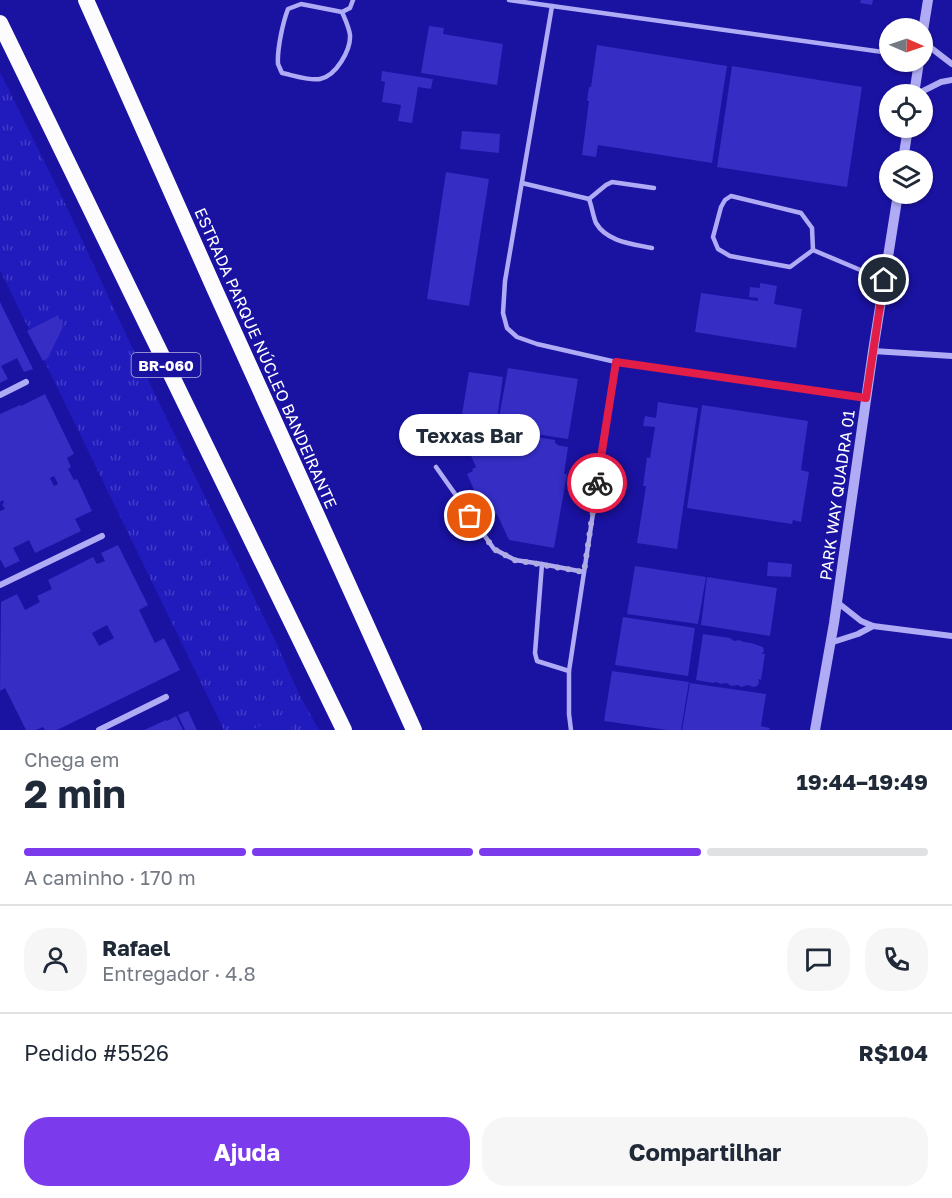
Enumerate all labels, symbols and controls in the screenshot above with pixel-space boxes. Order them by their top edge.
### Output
north arrow [879,18,933,72]
map controls [879,18,933,204]
button: locate [879,84,933,138]
button: layers [879,150,933,204]
street label: ESTRADA PARQUE NÚCLEO BANDEIRANTE [190,205,342,511]
pin [858,254,909,305]
icon: home [867,263,900,296]
road number: BR-060 [132,353,201,377]
street label: PARK WAY QUADRA 01 [815,408,859,581]
callout: Texxas Bar [400,414,540,456]
text: Texxas Bar [416,423,523,447]
courier [567,453,627,513]
icon: bike [581,467,614,500]
pin [444,490,495,541]
icon: bag [453,499,486,532]
text: Chega em [24,747,119,771]
text: 19:44–19:49 [796,768,928,795]
text: 2 min [24,770,126,817]
text: A caminho · 170 m [24,865,196,889]
button: person [24,928,87,991]
button: chat [787,928,850,991]
button: phone [865,928,928,991]
text: Rafael [102,934,170,961]
text: Entregador · 4.8 [102,961,256,985]
text: Pedido #5526 [24,1039,169,1066]
text: R$104 [859,1039,928,1066]
button: Ajuda [24,1117,470,1186]
button: Compartilhar [482,1117,928,1186]

